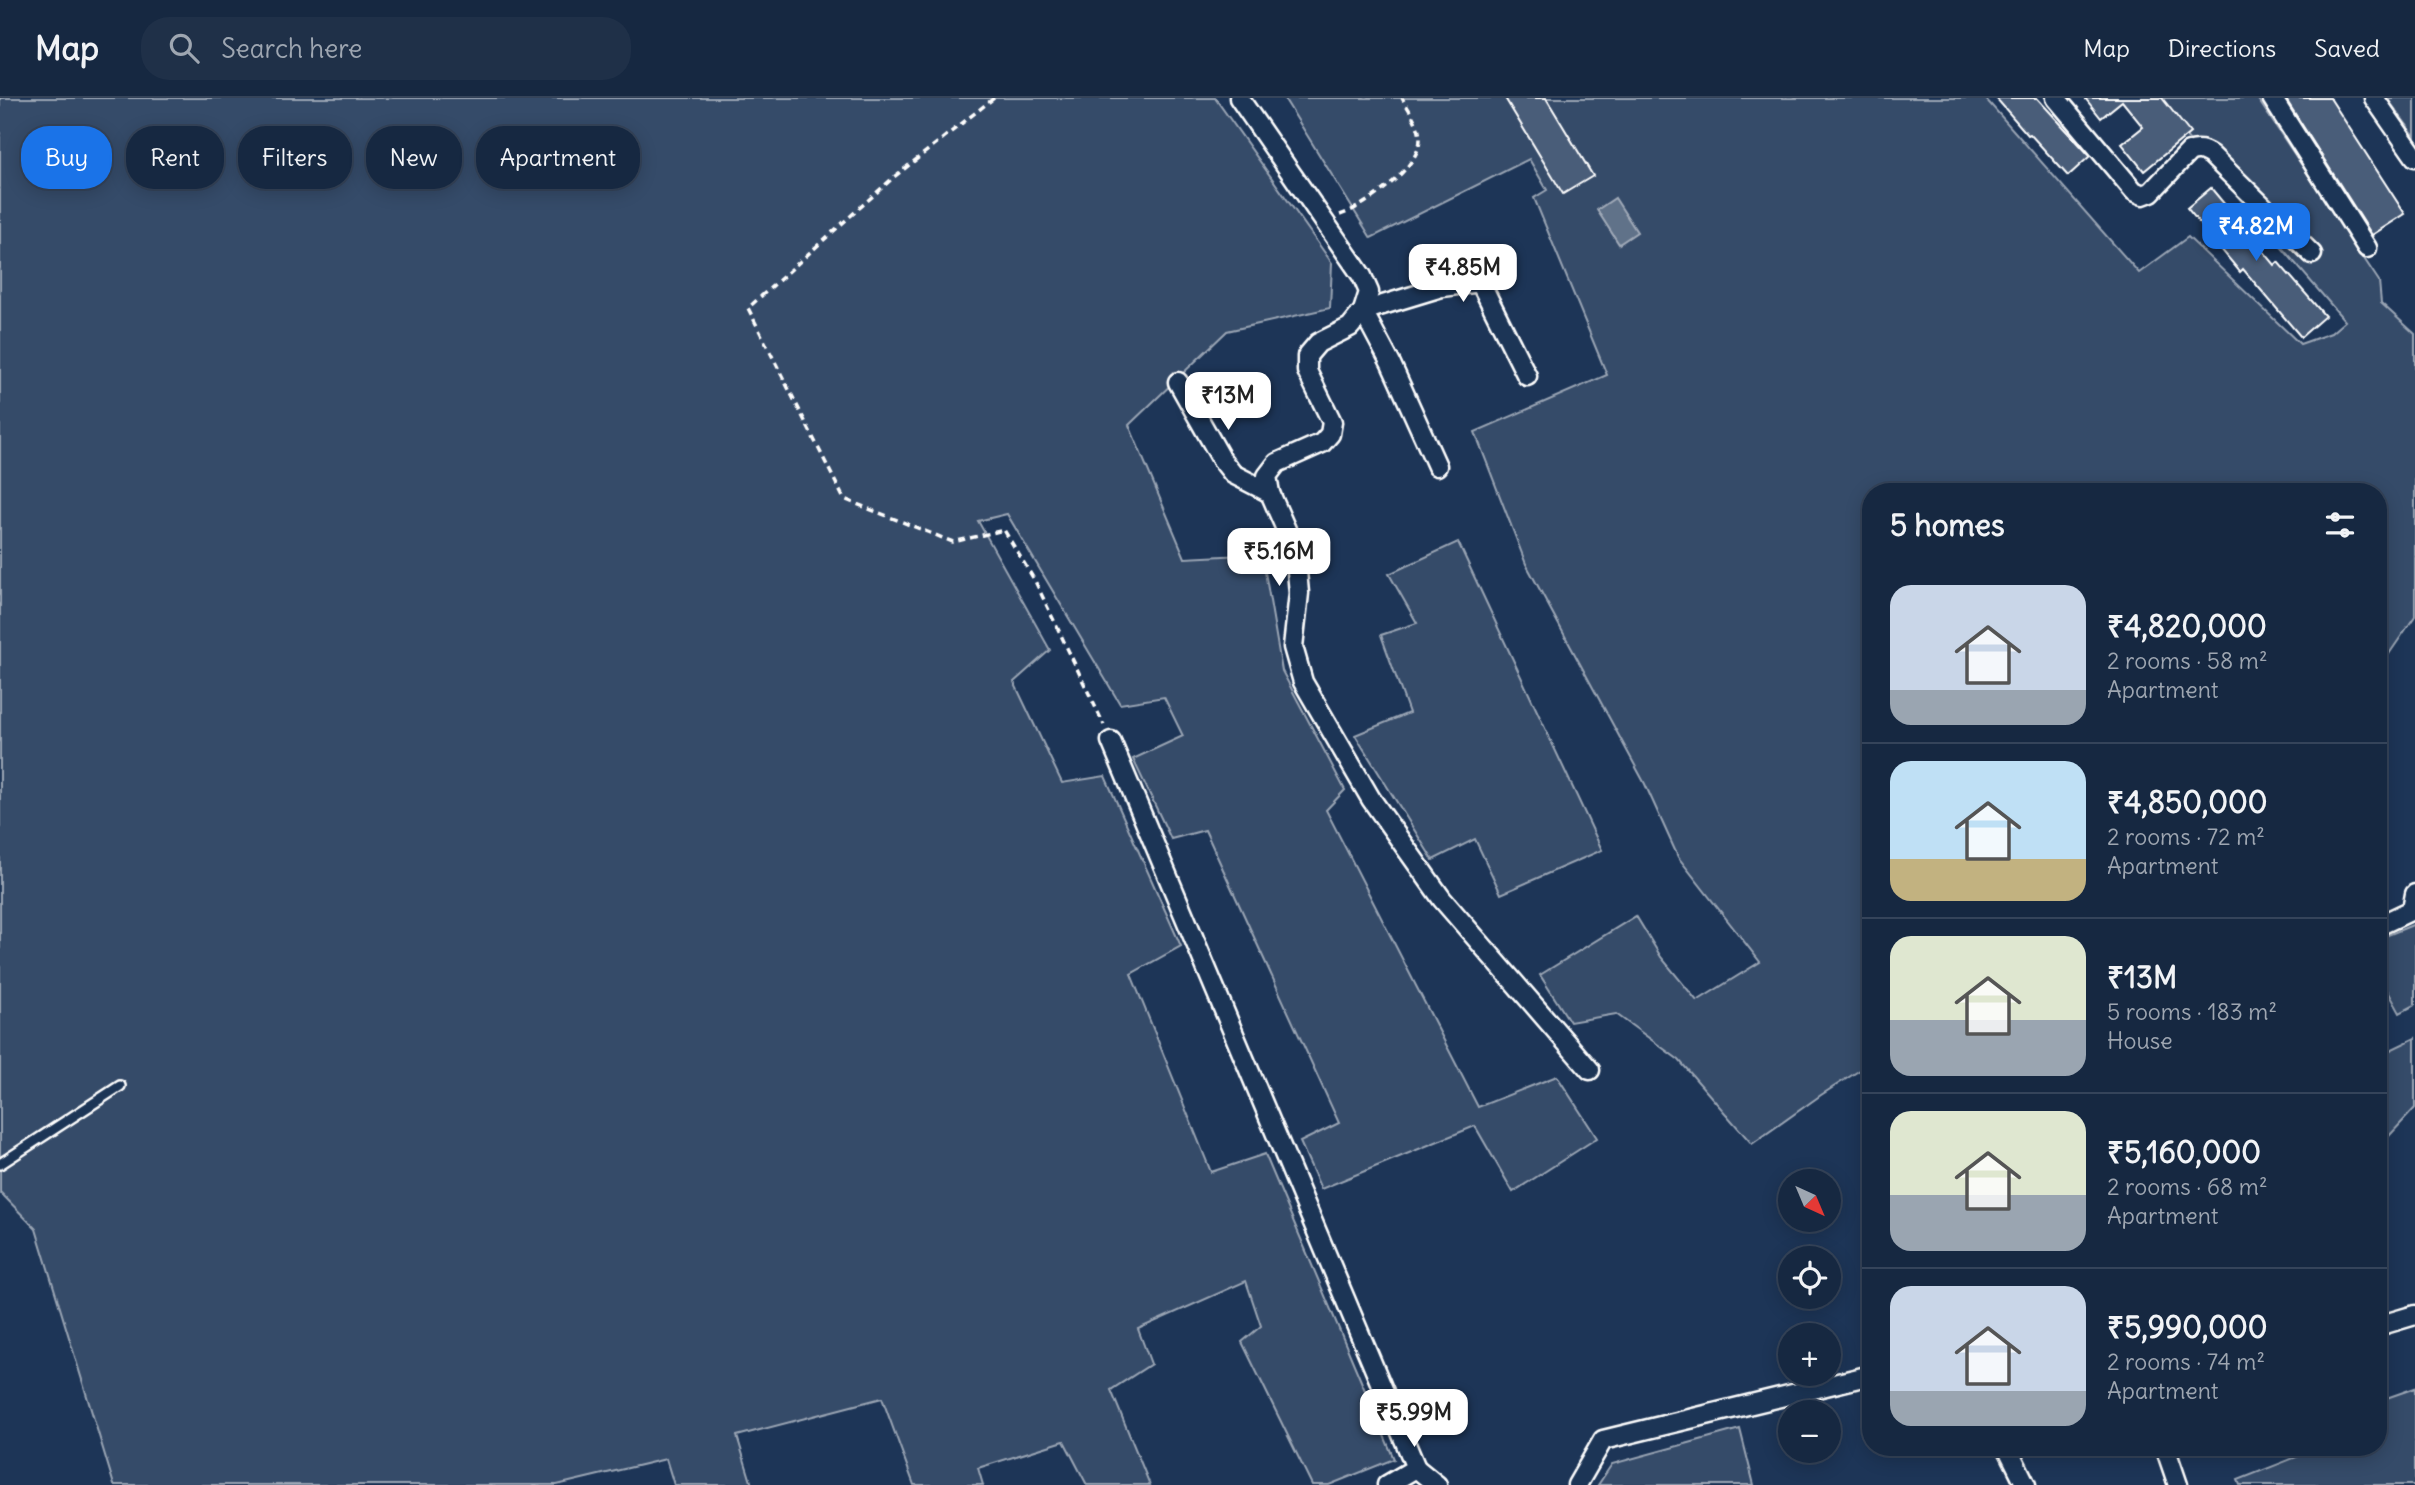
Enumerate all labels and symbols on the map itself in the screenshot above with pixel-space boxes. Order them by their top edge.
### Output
pin: ₹4.82M [2199,204,2313,263]
pin: ₹4.85M [1406,244,1520,304]
pin: ₹13M [1187,372,1269,432]
pin: ₹5.16M [1222,528,1336,588]
north arrow [1778,1169,1841,1232]
pin: ₹5.99M [1357,1390,1471,1449]

